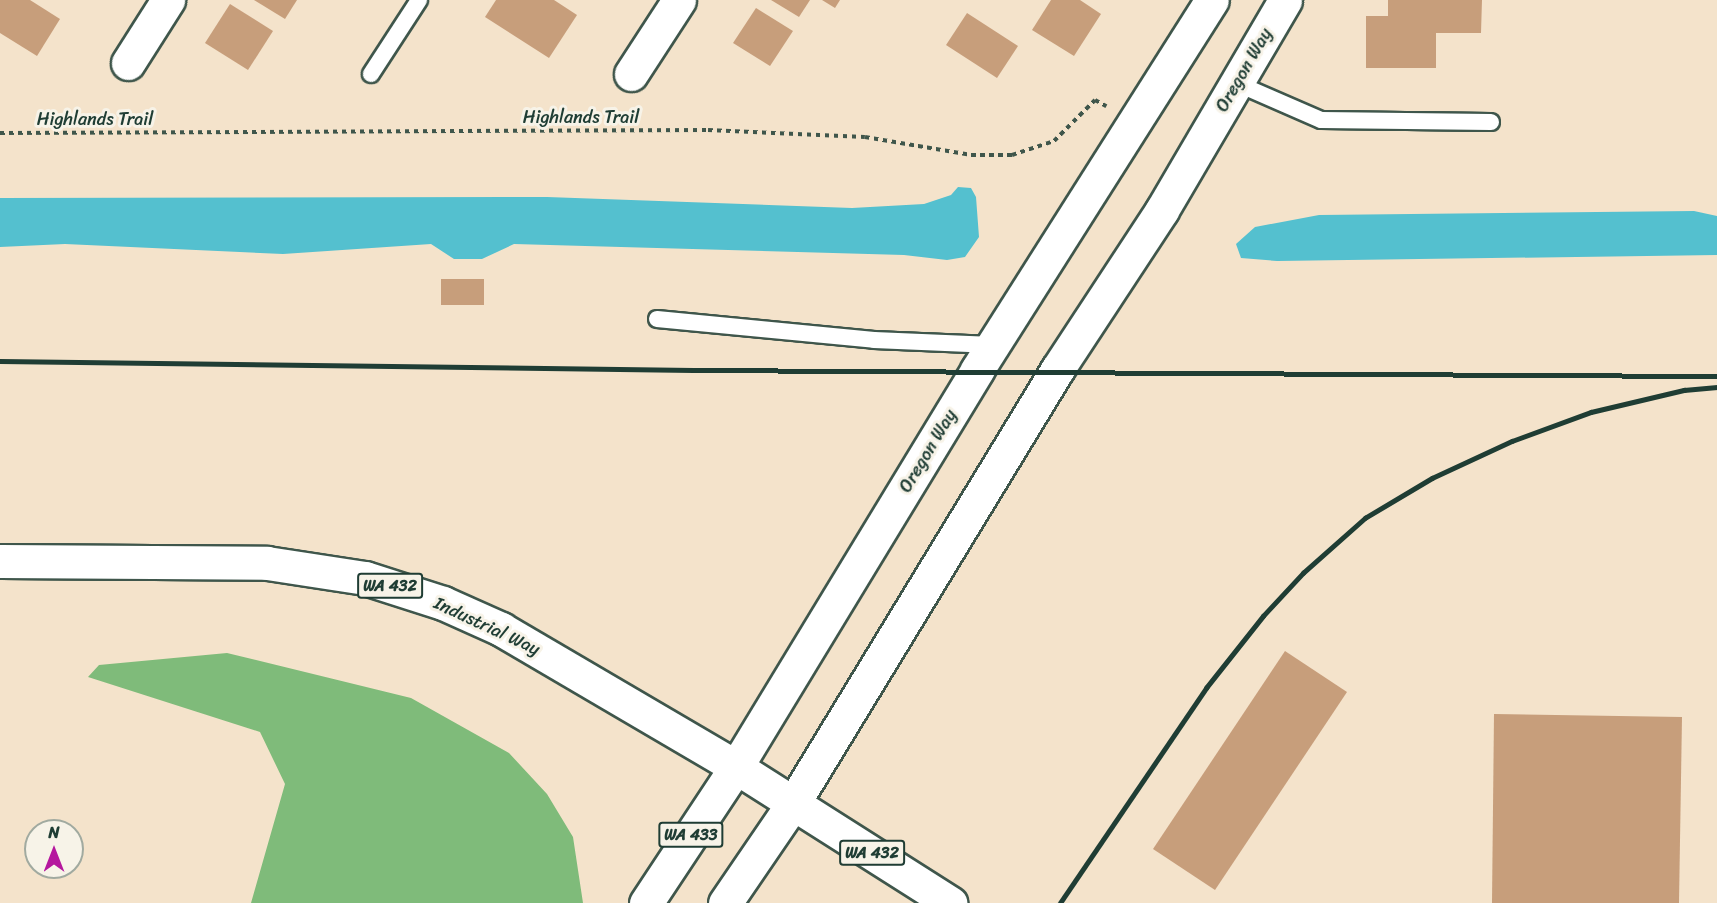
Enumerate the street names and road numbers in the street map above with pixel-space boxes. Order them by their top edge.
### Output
street label: Oregon Way [1211,24,1277,116]
street label: Highlands Trail [523,106,639,128]
street label: Highlands Trail [37,108,153,130]
street label: Oregon Way [895,405,961,497]
road number: WA 432 [357,573,423,599]
street label: Industrial Way [430,592,544,660]
road number: WA 433 [658,822,724,848]
road number: WA 432 [839,840,905,866]

